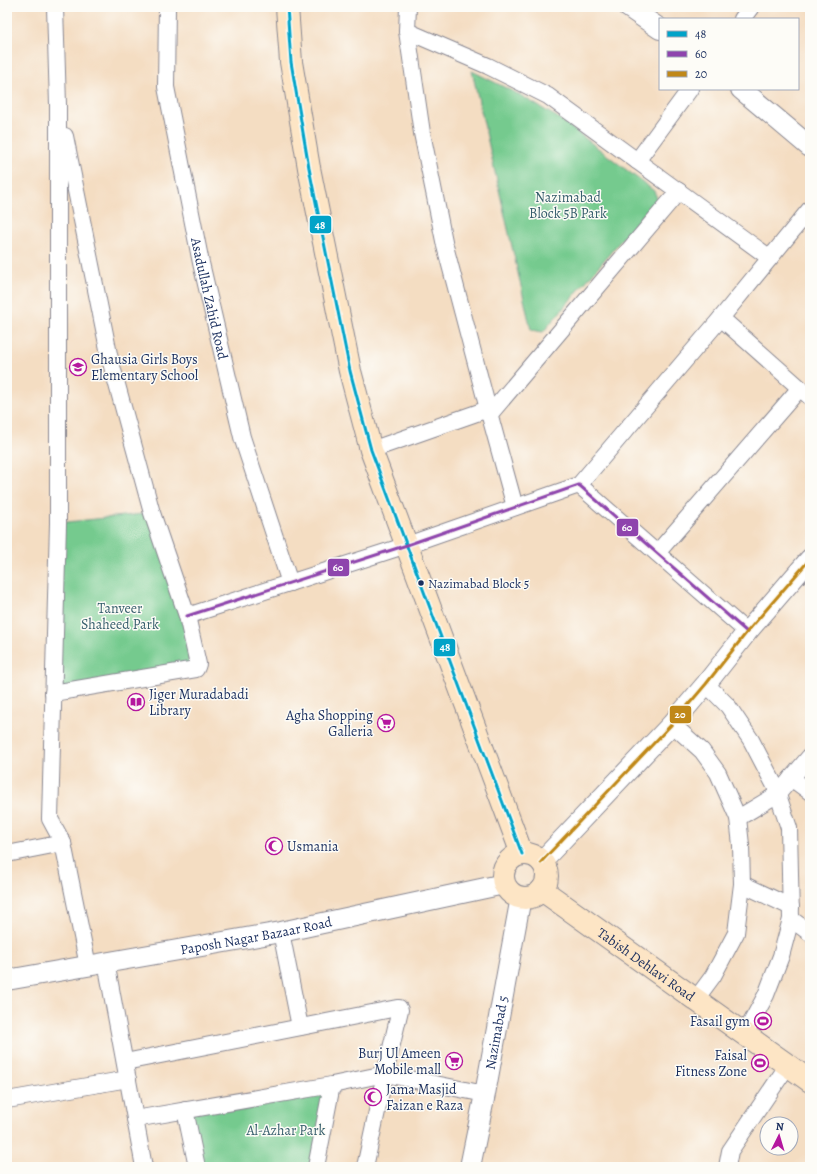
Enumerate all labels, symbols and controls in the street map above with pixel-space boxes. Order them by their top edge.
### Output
legend [659,18,799,90]
text: 48 [695,26,706,42]
text: 60 [695,46,707,62]
text: 20 [695,66,707,82]
park label: Nazimabad Block 5B Park [529,188,607,223]
line badge: 48 [309,215,332,234]
text: 48 [315,218,325,233]
street label: Asadullah Zahid Road [186,235,233,362]
place label: Ghausia Girls Boys Elementary School [91,350,199,385]
school or university icon: Ghausia Girls Boys Elementary School [68,357,88,377]
line badge: 60 [616,518,639,537]
text: 60 [622,520,633,535]
line badge: 60 [327,558,350,577]
text: 60 [333,560,344,575]
place label: Nazimabad Block 5 [428,575,529,592]
marker: Nazimabad Block 5 [416,578,426,588]
park label: Tanveer Shaheed Park [81,599,159,634]
line badge: 48 [433,638,456,657]
text: 48 [440,640,450,655]
place label: Jiger Muradabadi Library [149,685,249,720]
library icon: Jiger Muradabadi Library [126,692,146,712]
line badge: 20 [669,705,692,724]
place label: Agha Shopping Galleria [285,706,373,741]
text: 20 [675,707,686,722]
supermarket icon: Agha Shopping Galleria [376,713,396,733]
mosque icon: Usmania [264,836,284,856]
place label: Usmania [287,837,339,856]
street label: Paposh Nagar Bazaar Road [179,912,334,959]
street label: Tabish Dehlavi Road [594,923,699,1006]
street label: Nazimabad 5 [480,994,512,1071]
sports icon: Fasail gym [753,1011,773,1031]
place label: Fasail gym [690,1012,750,1031]
place label: Burj Ul Ameen Mobile mall [358,1044,442,1079]
place label: Faisal Fitness Zone [675,1046,748,1081]
supermarket icon: Burj Ul Ameen Mobile mall [444,1051,464,1071]
sports icon: Faisal Fitness Zone [750,1053,770,1073]
place label: Jama Masjid Faizan e Raza [386,1080,464,1115]
mosque icon: Jama Masjid Faizan e Raza [363,1087,383,1107]
north arrow [759,1116,799,1156]
text: N [775,1119,784,1134]
park label: Al-Azhar Park [246,1121,326,1140]

